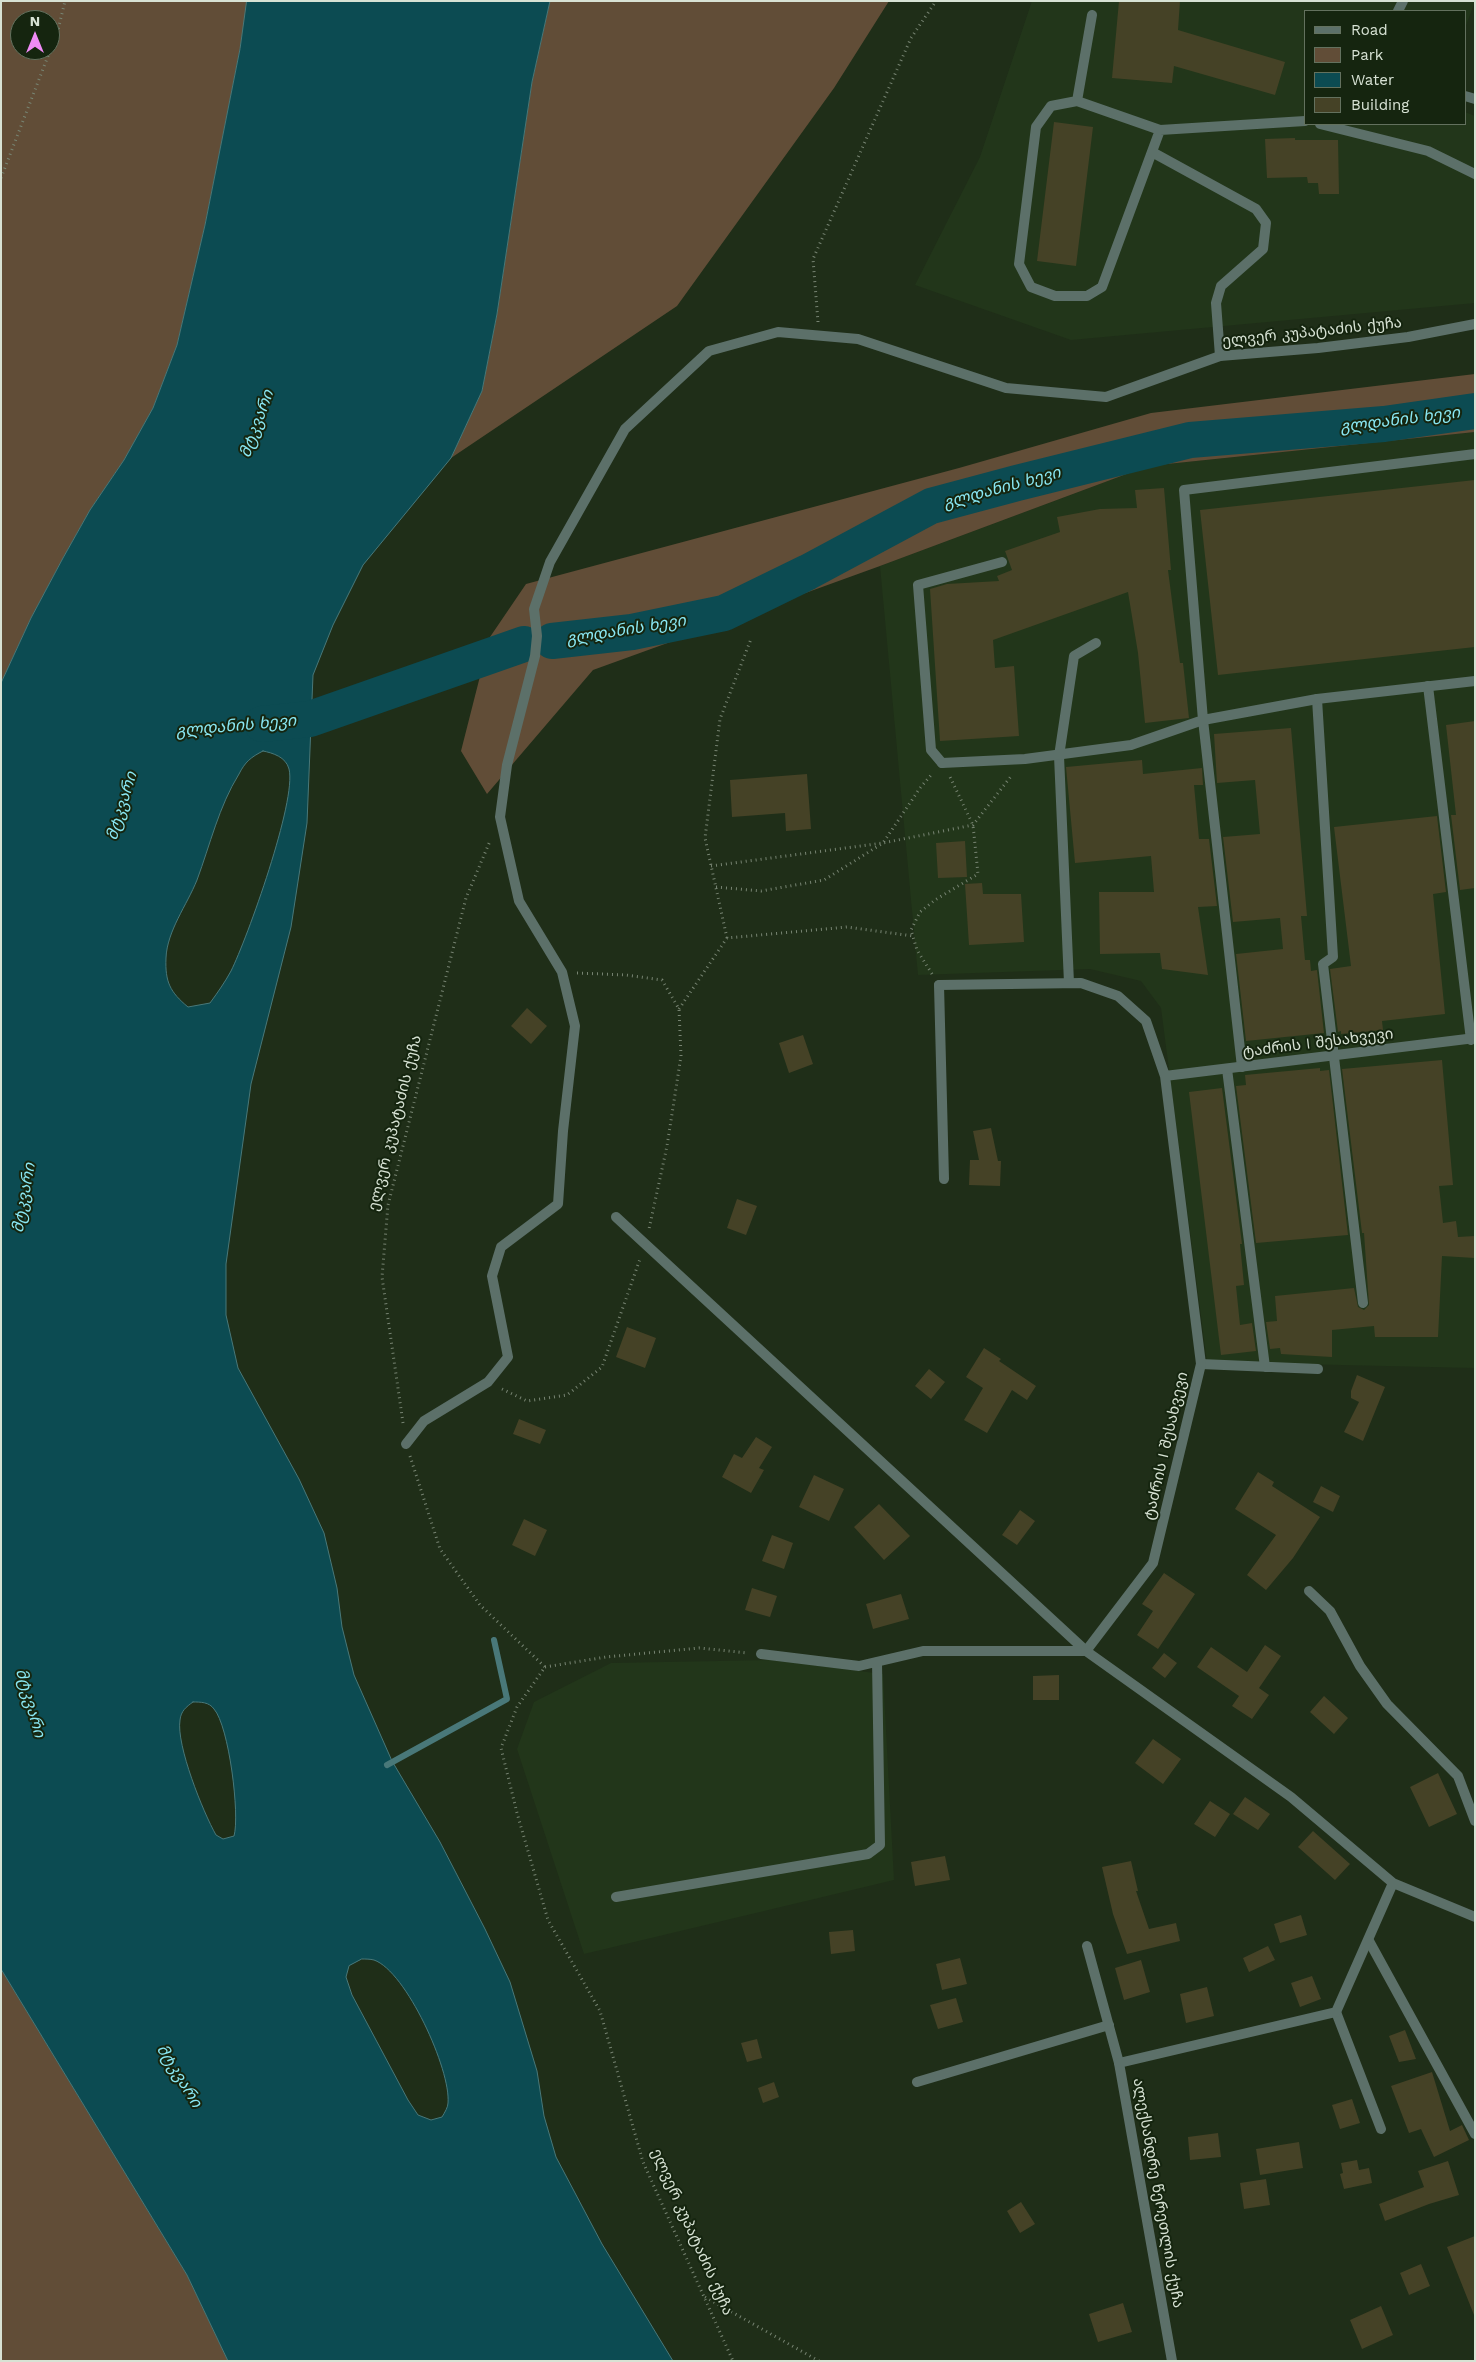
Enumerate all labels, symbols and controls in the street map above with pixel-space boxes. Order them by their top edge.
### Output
north arrow [10,10,60,60]
legend [1304,10,1466,125]
text: N [30,13,40,29]
text: Road [1351,21,1388,39]
text: Park [1351,46,1383,64]
text: Water [1351,71,1394,89]
text: Building [1351,96,1409,114]
street label: ელვერ კუპატაძის ქუჩა [1221,314,1403,350]
water label: მტკვარი [236,388,278,460]
water label: გლდანის ხევი [1339,403,1461,437]
water label: გლდანის ხევი [941,463,1063,513]
water label: გლდანის ხევი [565,611,687,649]
water label: გლდანის ხევი [175,711,297,741]
water label: მტკვარი [102,769,142,843]
street label: ტაძრის I შესახვევი [1242,1025,1394,1061]
street label: ელვერ კუპატაძის ქუჩა [364,1033,426,1213]
water label: მტკვარი [8,1162,40,1234]
street label: ტაძრის I შესახვევი [1140,1370,1192,1522]
water label: მტკვარი [11,1666,49,1740]
water label: მტკვარი [152,2041,206,2111]
street label: ალექსანდრე წერეთლის ქუჩა [1129,2077,1187,2309]
street label: ელვერ კუპატაძის ქუჩა [647,2146,737,2318]

